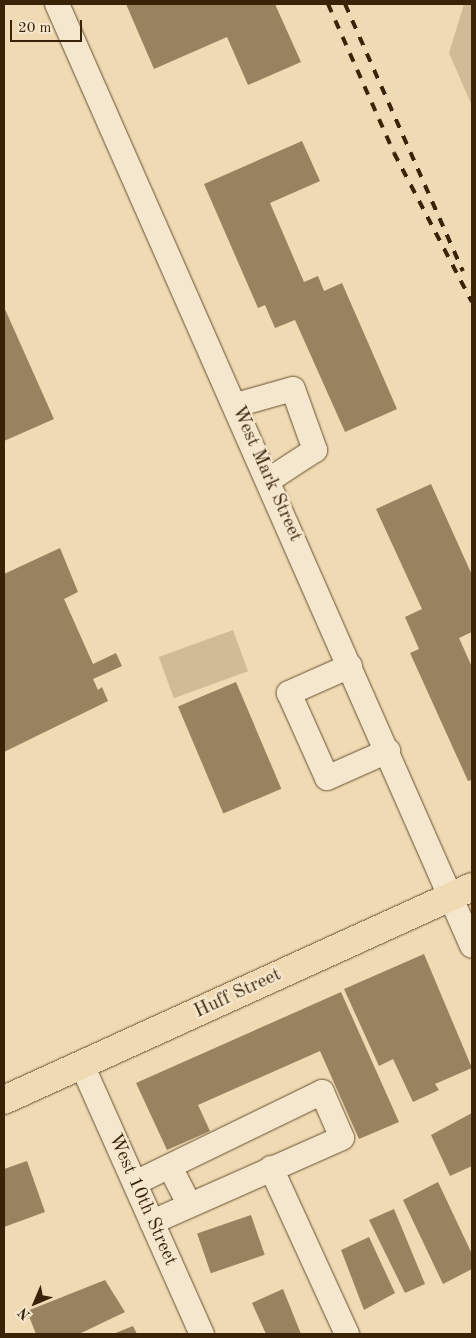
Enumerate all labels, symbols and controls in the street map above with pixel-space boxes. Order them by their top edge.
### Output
scale bar [12,10,85,42]
text: 20 m [18,21,52,36]
street label: West Mark Street [226,403,306,545]
street label: Huff Street [191,964,285,1024]
street label: West 10th Street [103,1130,181,1270]
north arrow [10,1278,60,1328]
text: N [16,1305,33,1322]

